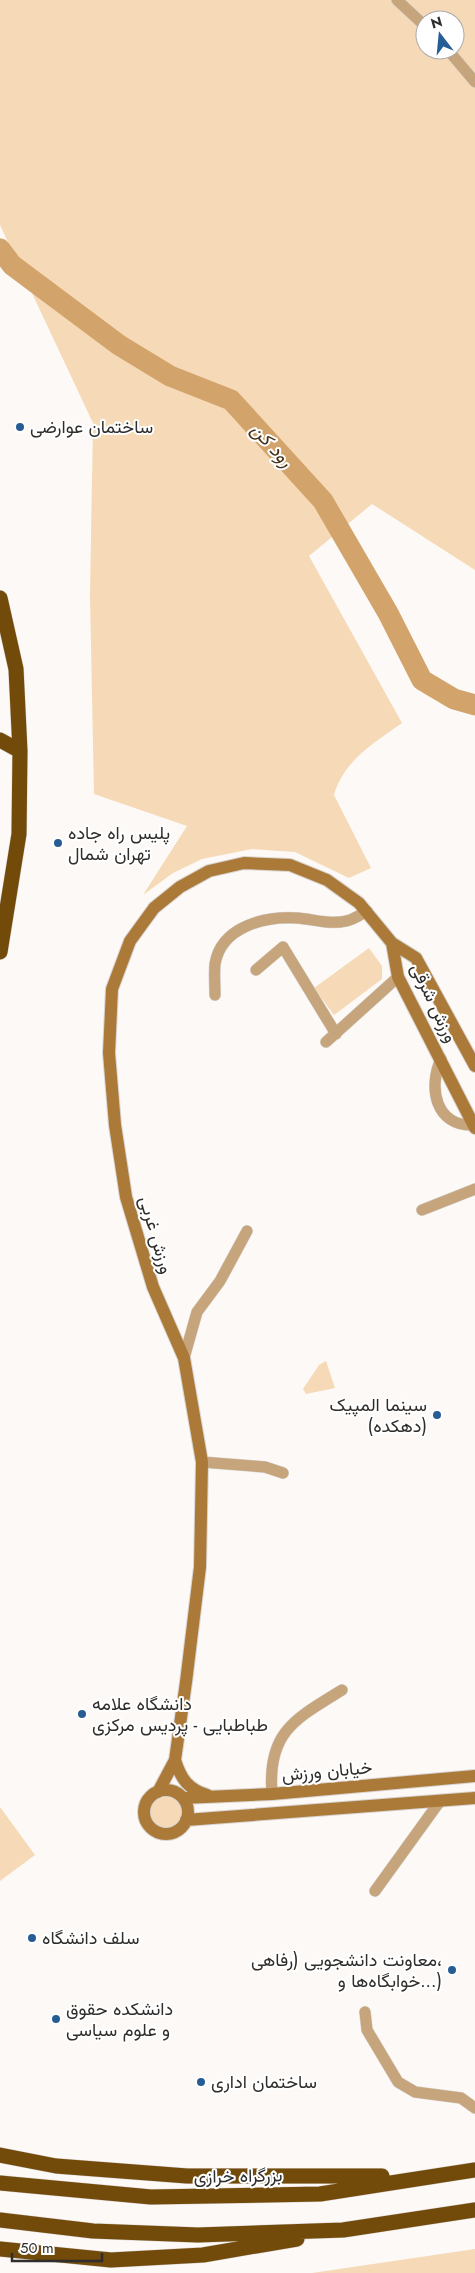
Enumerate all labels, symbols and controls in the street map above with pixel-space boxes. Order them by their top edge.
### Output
north arrow [415,10,465,60]
text: N [428,11,445,34]
place label: ساختمان عوارضی [30,414,153,440]
water label: رود کن [245,417,300,474]
marker: ساختمان عوارضی [14,421,26,433]
place label: پلیس راه جاده تهران شمال [68,820,170,867]
marker: پلیس راه جاده تهران شمال [52,837,64,849]
street label: ورزش شرقی [404,959,464,1047]
street label: ورزش غربی [132,1193,180,1277]
place label: سینما المپیک (دهکده) [329,1392,427,1439]
marker: سینما المپیک (دهکده) [431,1409,443,1421]
place label: دانشگاه علامه طباطبایی - پردیس مرکزی [92,1691,268,1738]
marker: دانشگاه علامه طباطبایی - پردیس مرکزی [76,1708,88,1720]
street label: خیابان ورزش [281,1754,373,1788]
place label: سلف دانشگاه [42,1925,139,1951]
marker: سلف دانشگاه [26,1932,38,1944]
place label: معاونت دانشجویی (رفاهی، خوابگاه‌ها و...) [251,1947,442,1994]
marker: معاونت دانشجویی (رفاهی، خوابگاه‌ها و...) [446,1964,458,1976]
place label: دانشکده حقوق و علوم سیاسی [66,1996,173,2043]
marker: دانشکده حقوق و علوم سیاسی [50,2013,62,2025]
place label: ساختمان اداری [211,2069,317,2095]
marker: ساختمان اداری [195,2076,207,2088]
street label: بزرگراه خرازی [193,2162,283,2190]
scale bar [12,2230,102,2262]
text: 50 m [20,2237,54,2259]

